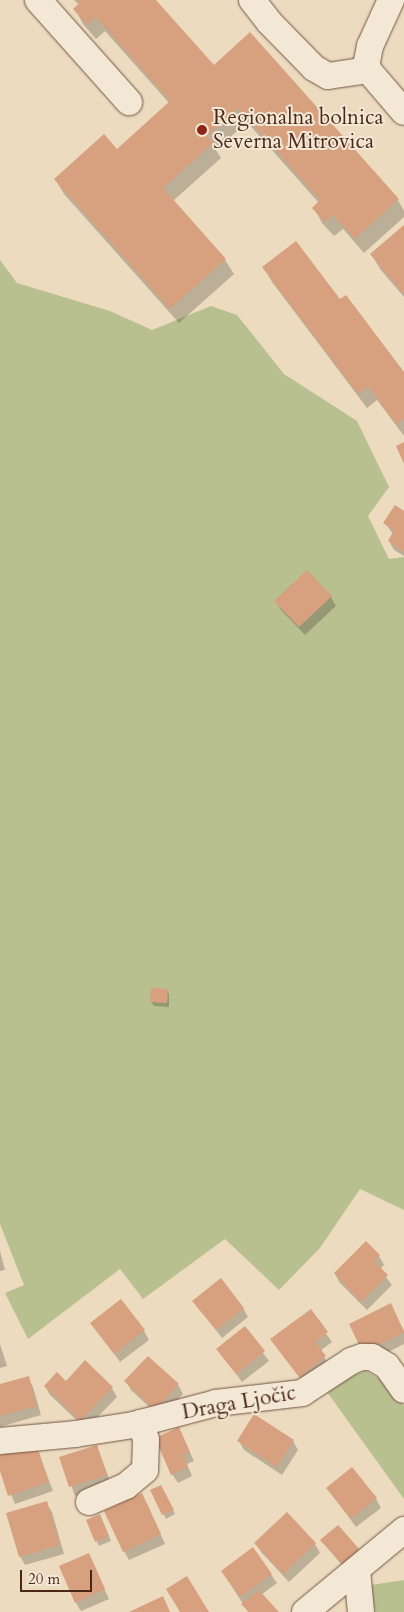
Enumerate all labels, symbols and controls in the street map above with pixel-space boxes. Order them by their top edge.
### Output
place label: Regionalna bolnica Severna Mitrovica [213,105,384,155]
marker: Regionalna bolnica Severna Mitrovica [195,123,209,137]
street label: Draga Ljočic [180,1381,298,1425]
scale bar [22,1560,95,1592]
text: 20 m [28,1569,60,1589]

